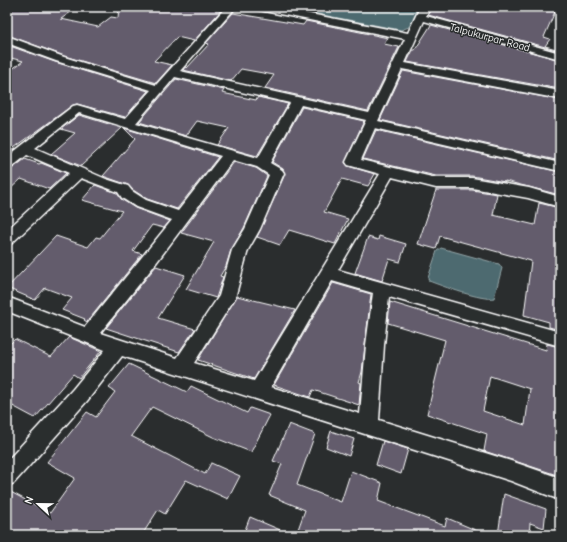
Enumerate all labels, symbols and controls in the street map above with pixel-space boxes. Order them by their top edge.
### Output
street label: Talpukurpar Road [448,20,532,55]
north arrow [18,484,58,524]
text: N [22,495,37,506]

